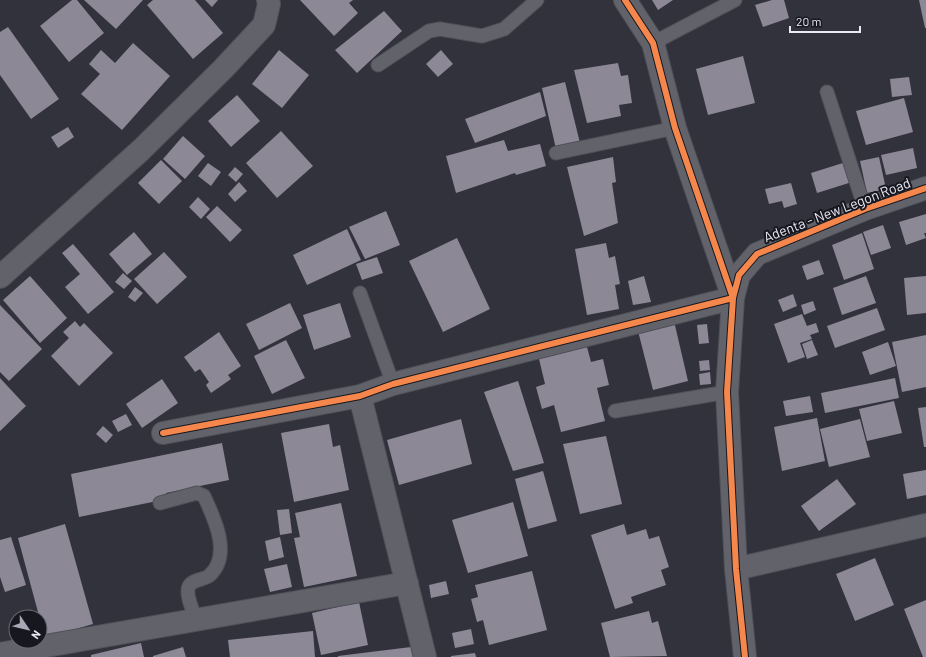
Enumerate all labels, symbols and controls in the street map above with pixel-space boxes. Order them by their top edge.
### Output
scale bar [790,8,860,34]
text: 20 m [796,14,822,28]
street label: Adenta - New Legon Road [761,174,913,245]
north arrow [8,609,48,649]
text: N [29,628,44,642]

